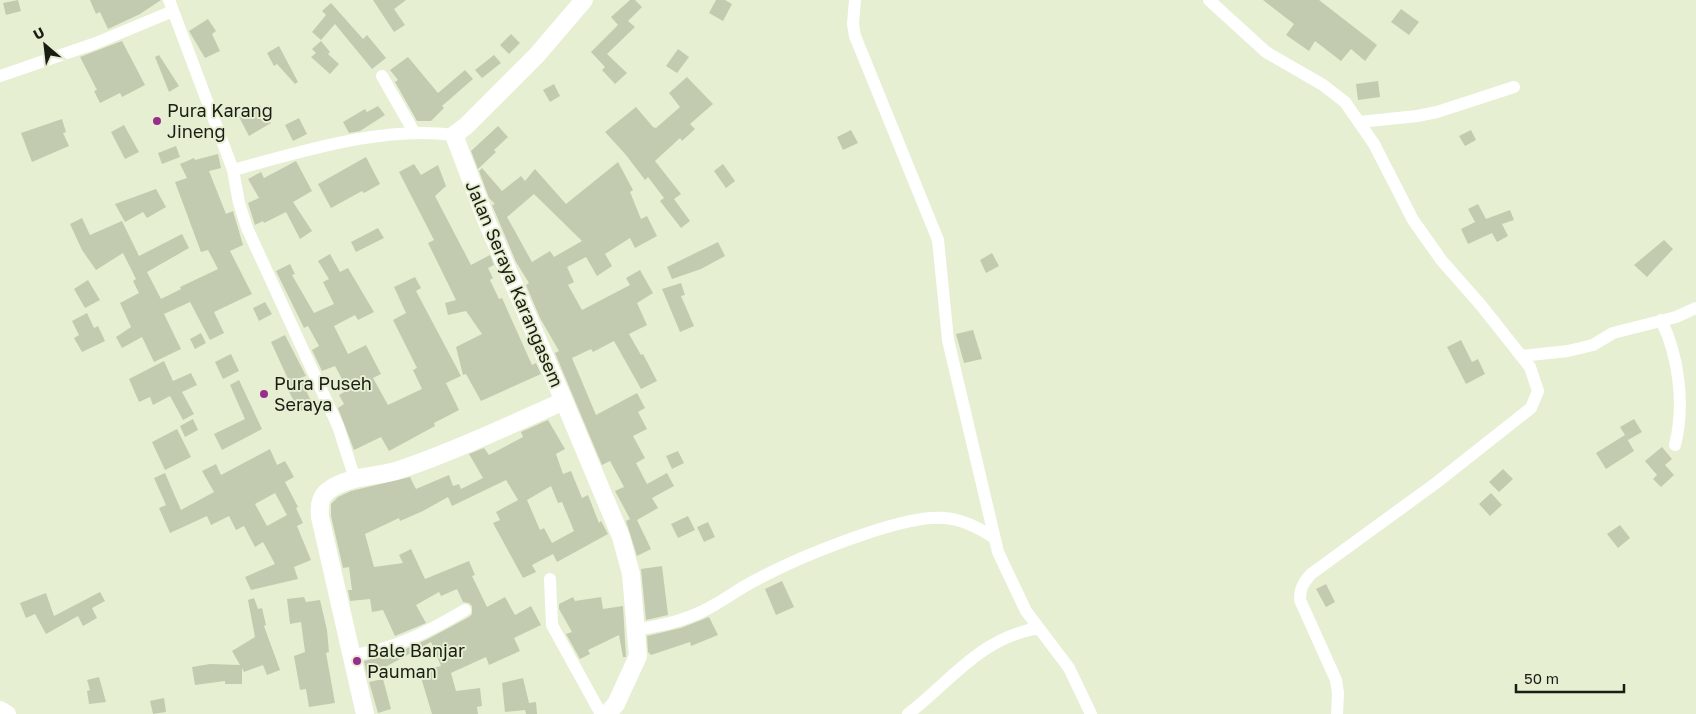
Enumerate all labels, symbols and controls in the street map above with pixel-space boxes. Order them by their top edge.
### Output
north arrow [20,20,70,70]
text: U [30,23,47,43]
place label: Pura Karang Jineng [167,99,273,142]
marker: Pura Karang Jineng [151,115,163,127]
street label: Jalan Seraya Karangasem [461,177,568,390]
place label: Pura Puseh Seraya [274,372,372,415]
marker: Pura Puseh Seraya [258,388,270,400]
place label: Bale Banjar Pauman [367,639,465,682]
marker: Bale Banjar Pauman [351,655,363,667]
scale bar [1516,662,1624,694]
text: 50 m [1524,669,1559,687]

